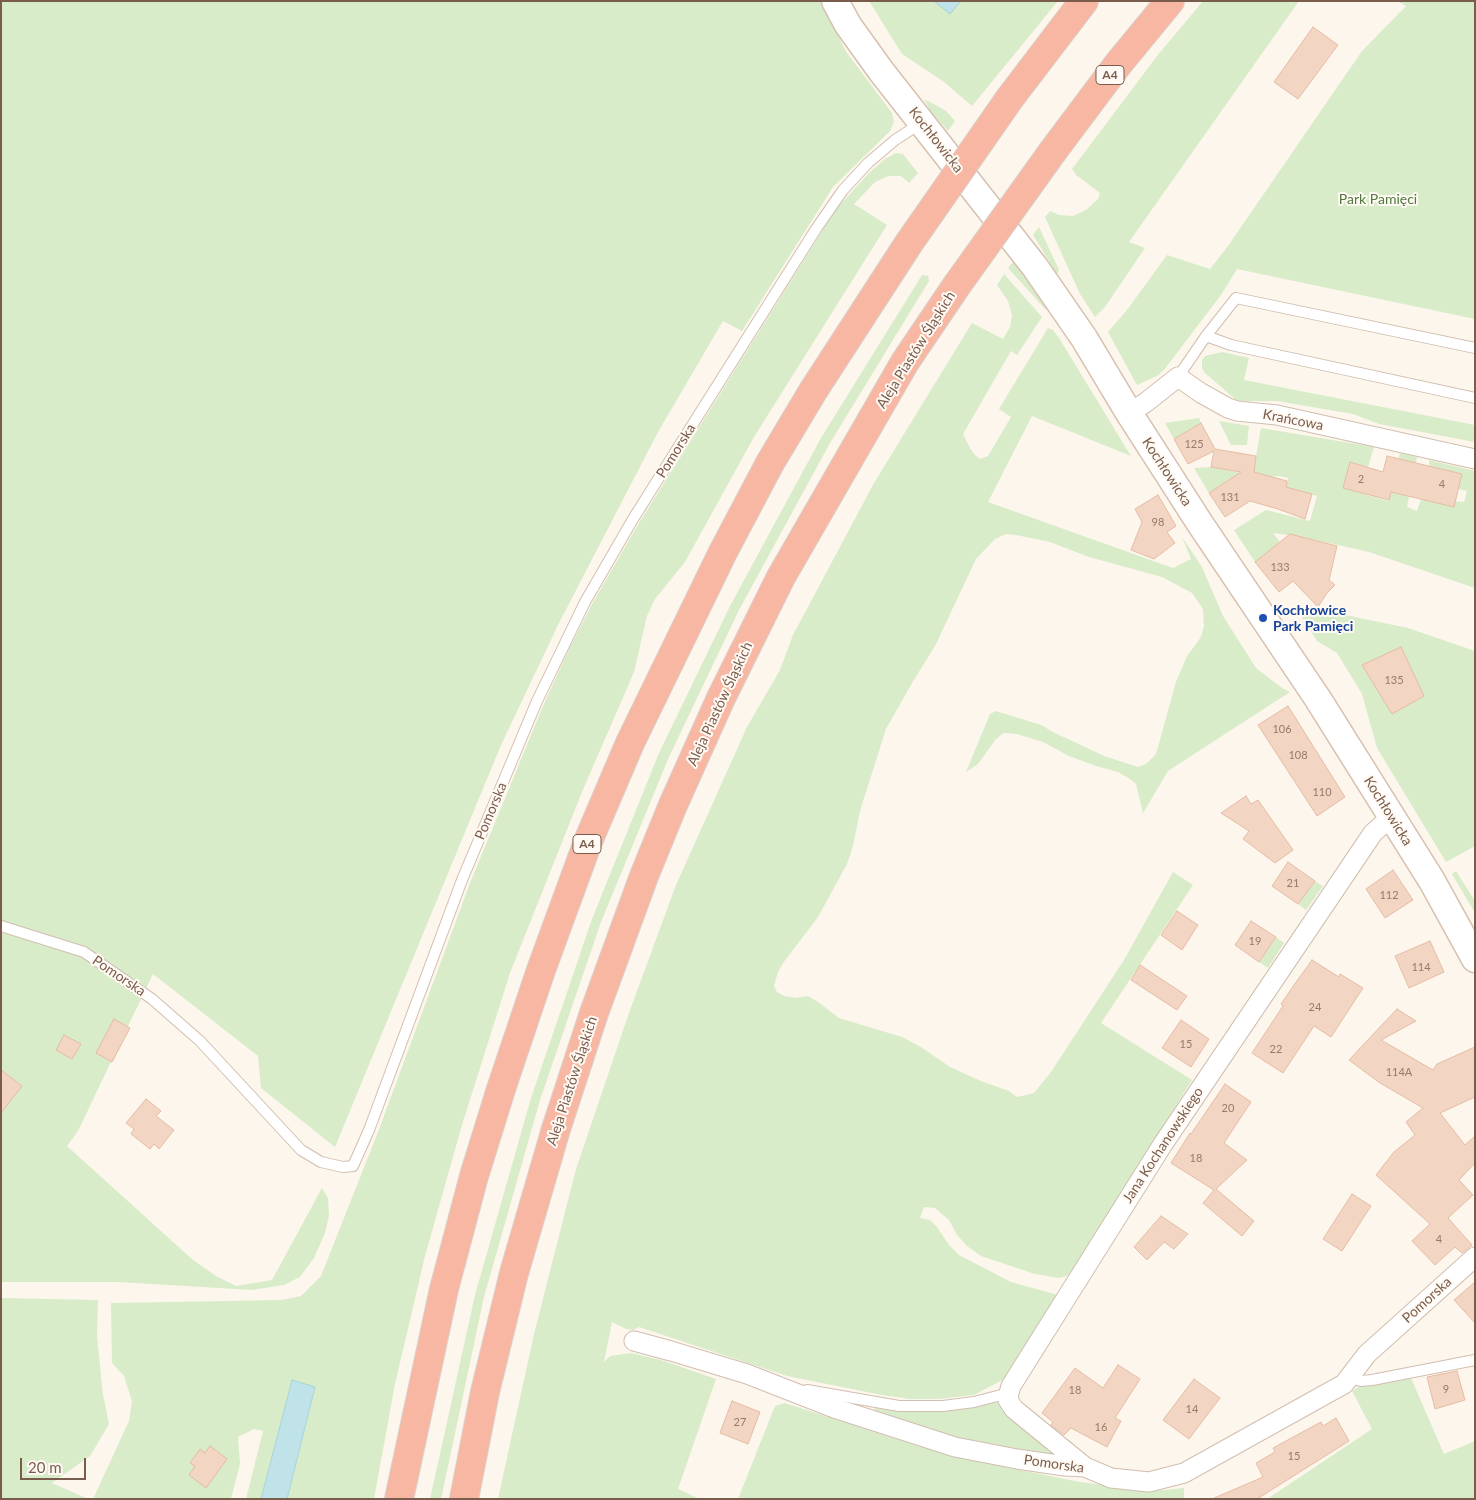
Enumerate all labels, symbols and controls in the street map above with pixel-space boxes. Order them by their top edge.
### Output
road number: A4 [1096,66,1124,84]
street label: Kochłowicka [905,104,967,176]
park label: Park Pamięci [1339,191,1417,207]
street label: Aleja Piastów Śląskich [873,288,959,412]
street label: Krańcowa [1261,406,1325,434]
street label: Pomorska [653,421,699,481]
street label: Kochłowicka [1139,435,1195,509]
house number: 125 [1184,437,1204,451]
house number: 2 [1358,472,1364,486]
house number: 4 [1439,477,1445,491]
house number: 131 [1220,490,1240,504]
house number: 98 [1152,515,1164,529]
house number: 133 [1270,560,1290,574]
place label: Kochłowice Park Pamięci [1273,602,1353,634]
marker: Kochłowice Park Pamięci [1257,612,1269,624]
street label: Aleja Piastów Śląskich [684,639,756,769]
house number: 135 [1384,673,1404,687]
house number: 106 [1272,722,1292,736]
house number: 108 [1288,748,1308,762]
street label: Kochłowicka [1360,773,1416,849]
street label: Pomorska [471,780,511,842]
house number: 110 [1312,785,1332,799]
road number: A4 [573,834,601,854]
house number: 21 [1287,876,1299,890]
house number: 112 [1379,888,1399,902]
house number: 19 [1249,934,1261,948]
street label: Pomorska [89,952,149,1000]
house number: 114 [1411,960,1431,974]
house number: 24 [1309,1000,1321,1014]
street label: Aleja Piastów Śląskich [543,1014,601,1148]
house number: 15 [1180,1037,1192,1051]
house number: 22 [1270,1042,1282,1056]
house number: 114A [1386,1065,1412,1079]
street label: Jana Kochanowskiego [1119,1084,1207,1206]
house number: 20 [1222,1101,1234,1115]
house number: 18 [1190,1151,1202,1165]
house number: 4 [1436,1232,1442,1246]
street label: Pomorska [1399,1273,1455,1327]
house number: 9 [1443,1382,1449,1396]
house number: 18 [1069,1383,1081,1397]
house number: 14 [1186,1402,1198,1416]
house number: 27 [734,1415,746,1429]
house number: 16 [1095,1420,1107,1434]
scale bar [22,1448,89,1480]
house number: 15 [1288,1449,1300,1463]
street label: Pomorska [1023,1451,1085,1477]
text: 20 m [28,1458,62,1476]

